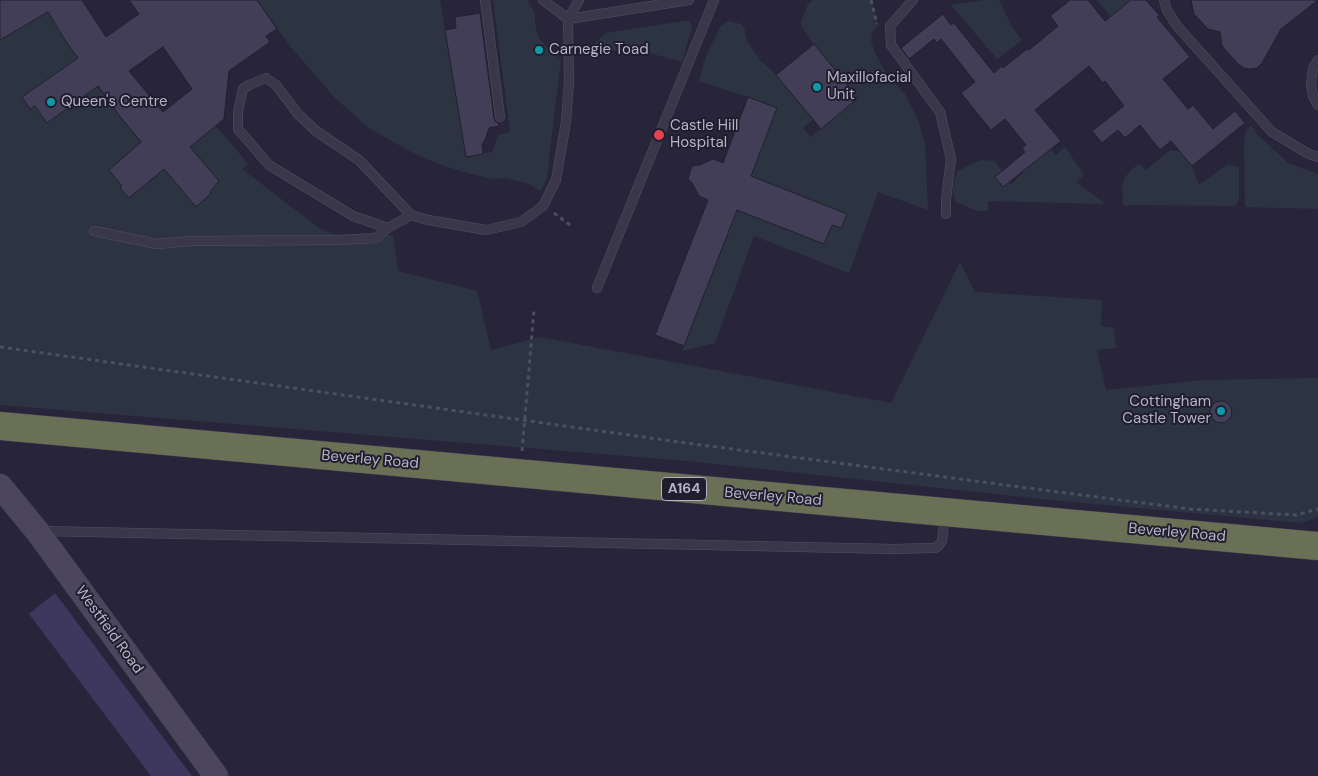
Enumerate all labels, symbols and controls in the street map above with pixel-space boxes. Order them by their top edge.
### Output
place label: Carnegie Toad [549,41,649,59]
marker: Carnegie Toad [533,44,545,56]
place label: Maxillofacial Unit [827,69,911,104]
marker: Maxillofacial Unit [811,81,823,93]
place label: Queen's Centre [61,93,168,111]
marker: Queen's Centre [45,96,57,108]
place label: Castle Hill Hospital [670,117,738,152]
marker: Castle Hill Hospital [652,128,666,142]
place label: Cottingham Castle Tower [1122,393,1211,428]
marker: Cottingham Castle Tower [1215,405,1227,417]
street label: Beverley Road [321,447,419,473]
road number: A164 [662,478,706,500]
street label: Beverley Road [724,484,822,510]
street label: Beverley Road [1128,520,1226,546]
street label: Westfield Road [71,583,147,677]

